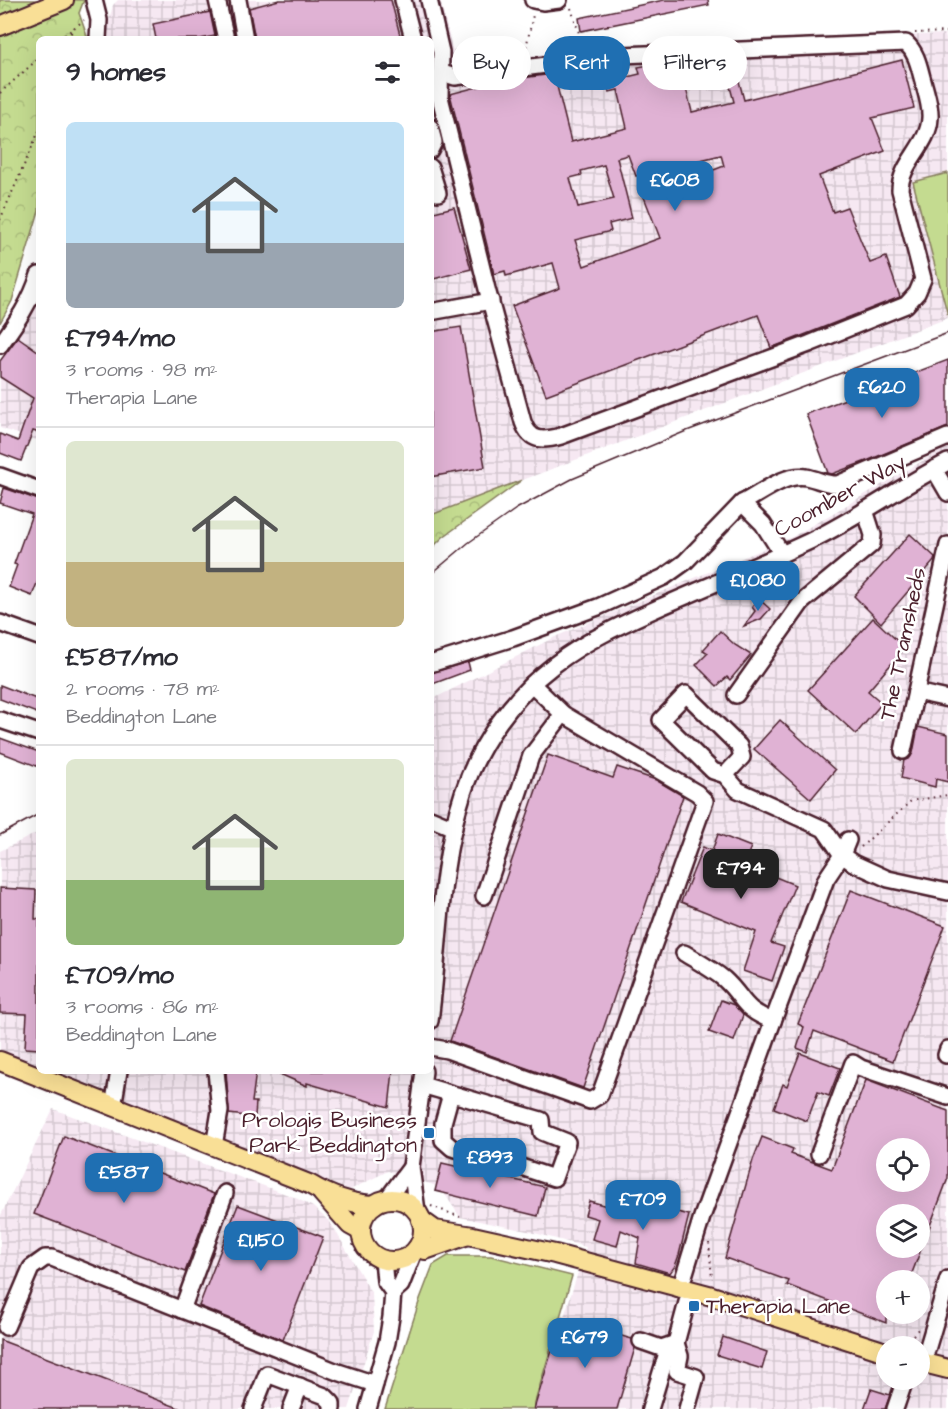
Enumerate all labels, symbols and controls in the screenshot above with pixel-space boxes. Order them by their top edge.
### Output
chip: Buy [452,36,531,90]
chip: Rent [543,36,630,90]
chip: Filters [642,36,747,90]
text: 9 homes [66,54,166,90]
icon: filters [371,56,404,89]
icon: home [181,161,289,269]
pin: £608 [639,161,711,212]
text: £608 [651,166,699,194]
text: £794/mo [66,320,175,356]
text: 3 rooms · 98 m² [66,356,218,384]
pin: £620 [846,368,918,419]
text: £620 [858,373,906,401]
text: Therapia Lane [66,384,198,412]
street label: Coomber Way [768,447,912,546]
icon: home [181,480,289,588]
pin: £1,080 [709,561,807,612]
street label: The Tramsheds [872,565,934,723]
text: £1,080 [730,566,786,594]
text: £587/mo [66,639,178,675]
text: 2 rooms · 78 m² [66,675,220,703]
text: Beddington Lane [66,703,217,731]
icon: home [181,798,289,906]
pin: £794 [705,849,777,900]
text: £794 [717,854,765,882]
text: £709/mo [66,957,174,993]
text: 3 rooms · 86 m² [66,993,219,1021]
text: Beddington Lane [66,1021,217,1049]
place label: Prologis Business Park Beddington [242,1105,417,1162]
marker: Prologis Business Park Beddington [422,1126,436,1140]
pin: £893 [454,1138,526,1189]
map controls [876,1138,930,1390]
button: locate [876,1138,930,1192]
text: £893 [467,1143,513,1171]
pin: £587 [88,1153,160,1204]
text: £587 [99,1158,149,1186]
pin: £709 [607,1180,679,1231]
text: £709 [619,1185,667,1213]
button: layers [876,1204,930,1258]
pin: £1,150 [212,1221,310,1272]
text: £1,150 [238,1226,284,1254]
button: + [876,1270,930,1324]
place label: Therapia Lane [706,1291,851,1322]
marker: Therapia Lane [687,1299,701,1313]
pin: £679 [549,1318,621,1369]
text: £679 [561,1323,609,1351]
button: − [876,1336,930,1390]

